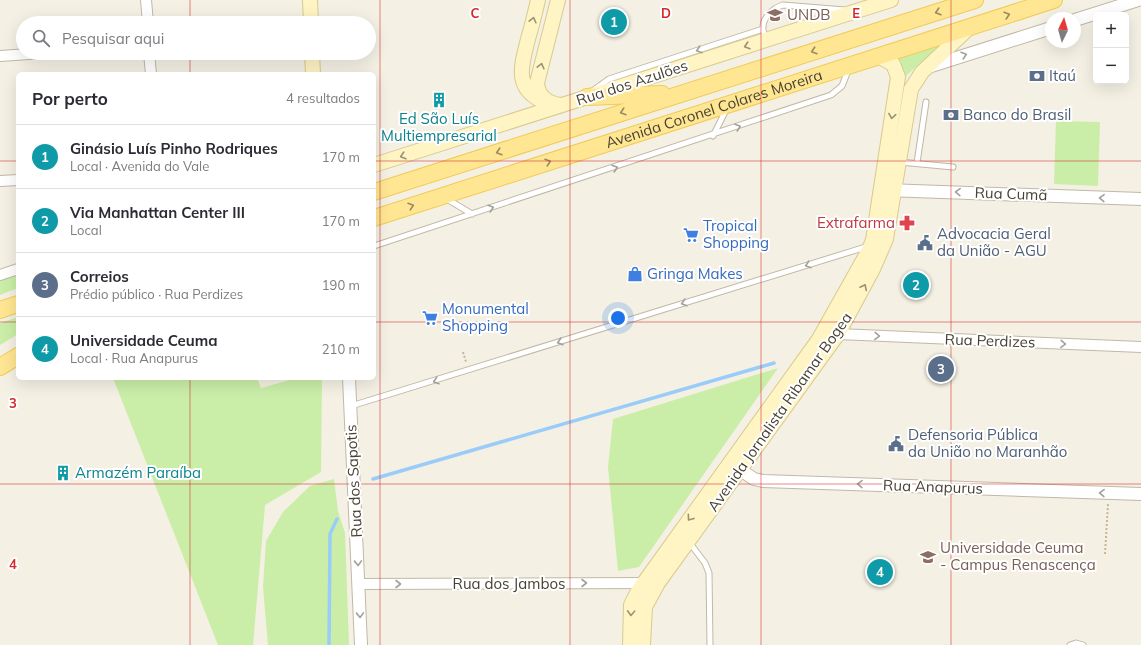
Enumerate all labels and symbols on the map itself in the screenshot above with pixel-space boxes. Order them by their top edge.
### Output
text: C [471,5,480,21]
text: D [661,5,671,21]
place label: UNDB [787,5,831,24]
text: E [852,5,860,21]
school or university icon: UNDB [766,6,784,24]
pin: 1 [601,7,627,37]
one-way arrow [934,7,941,16]
one-way arrow [1004,11,1011,20]
north arrow [1045,12,1081,48]
one-way arrow [529,17,537,23]
one-way arrow [744,41,751,50]
one-way arrow [696,45,703,54]
one-way arrow [810,47,817,55]
one-way arrow [961,51,968,60]
street label: Rua dos Azulões [574,56,690,109]
one-way arrow [536,63,545,70]
street label: Avenida Coronel Colares Moreira [603,65,825,152]
place label: Itaú [1049,66,1076,85]
bank icon: Itaú [1028,67,1046,85]
building icon: Ed São Luís Multiempresarial [430,91,448,109]
place label: Banco do Brasil [963,105,1071,124]
bank icon: Banco do Brasil [942,106,960,124]
one-way arrow [620,107,627,116]
place label: Ed São Luís Multiempresarial [381,109,497,145]
one-way arrow [888,113,897,119]
one-way arrow [734,123,741,132]
one-way arrow [496,147,503,155]
one-way arrow [400,151,407,160]
one-way arrow [545,158,552,167]
one-way arrow [611,164,618,173]
street label: Rua Cumã [974,183,1048,204]
one-way arrow [955,188,961,197]
one-way arrow [1099,193,1105,202]
one-way arrow [407,202,414,211]
one-way arrow [487,204,494,213]
place label: Extrafarma [817,213,895,232]
pharmacy icon: Extrafarma [898,214,916,232]
place label: Tropical Shopping [703,216,769,252]
place label: Advocacia Geral da União - AGU [937,224,1051,260]
supermarket icon: Tropical Shopping [682,226,700,244]
public building icon: Advocacia Geral da União - AGU [916,234,934,252]
one-way arrow [805,260,812,268]
place label: Gringa Makes [647,264,743,283]
shop icon: Gringa Makes [626,265,644,283]
pin: 2 [903,270,929,300]
one-way arrow [859,284,867,292]
one-way arrow [681,298,688,307]
place label: Monumental Shopping [442,299,529,335]
your location [608,308,628,328]
street label: Avenida Jornalista Ribamar Bogea [703,308,856,515]
supermarket icon: Monumental Shopping [421,309,439,327]
street label: Rua Perdizes [944,329,1036,352]
one-way arrow [874,331,880,340]
one-way arrow [556,337,563,346]
one-way arrow [1060,339,1066,348]
pin: 3 [928,354,954,384]
one-way arrow [432,376,439,385]
text: 3 [9,395,17,411]
street label: Rua dos Sapotis [341,424,366,538]
place label: Defensoria Pública da União no Maranhão [908,425,1067,461]
public building icon: Defensoria Pública da União no Maranhão [887,435,905,453]
place label: Armazém Paraíba [75,463,201,482]
building icon: Armazém Paraíba [54,464,72,482]
street label: Rua Anapurus [883,475,983,498]
one-way arrow [857,480,863,488]
one-way arrow [1099,488,1105,497]
one-way arrow [688,514,695,521]
place label: Universidade Ceuma - Campus Renascença [940,538,1096,574]
school or university icon: Universidade Ceuma - Campus Renascença [919,548,937,566]
text: 4 [9,556,17,572]
pin: 4 [867,557,893,587]
one-way arrow [354,560,362,566]
street label: Rua dos Jambos [453,574,565,593]
one-way arrow [581,579,587,587]
one-way arrow [395,580,401,588]
one-way arrow [627,610,635,616]
one-way arrow [356,612,364,618]

